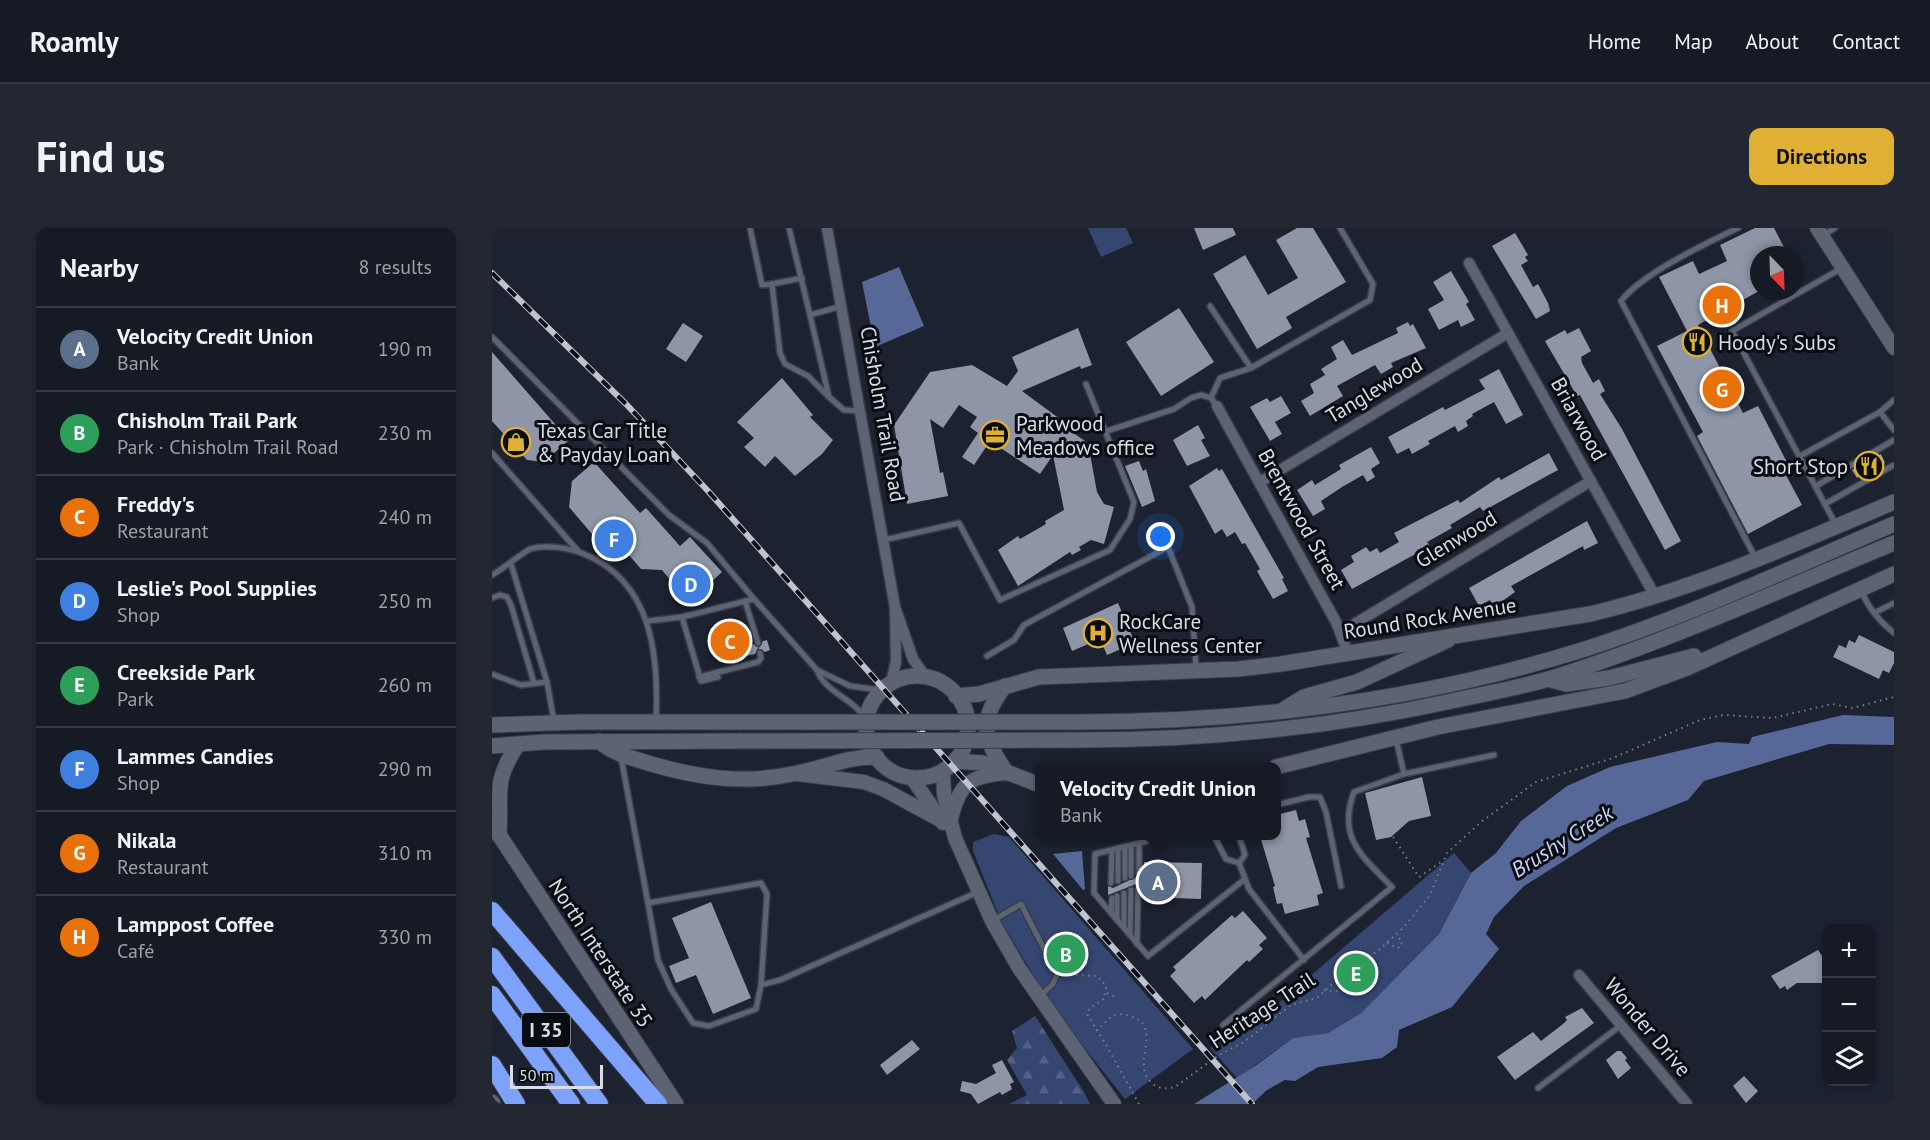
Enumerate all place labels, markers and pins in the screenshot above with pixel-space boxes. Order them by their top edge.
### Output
pin: H [1702,282,1742,328]
restaurant icon: Hoody's Subs [1681,326,1713,358]
place label: Hoody's Subs [1718,329,1836,356]
pin: G [1702,366,1742,412]
place label: Parkwood Meadows office [1016,410,1155,461]
place label: Texas Car Title & Payday Loan [537,417,670,468]
office icon: Parkwood Meadows office [979,419,1011,451]
shop icon: Texas Car Title & Payday Loan [500,426,532,458]
restaurant icon: Short Stop [1853,450,1885,482]
place label: Short Stop [1753,453,1848,480]
pin: F [594,516,634,562]
pin: D [672,562,710,606]
place label: RockCare Wellness Center [1119,608,1262,659]
hospital icon: RockCare Wellness Center [1082,617,1114,649]
pin: C [710,618,750,664]
pin: A [1138,860,1178,904]
pin: B [1046,932,1086,976]
pin: E [1336,950,1376,996]

